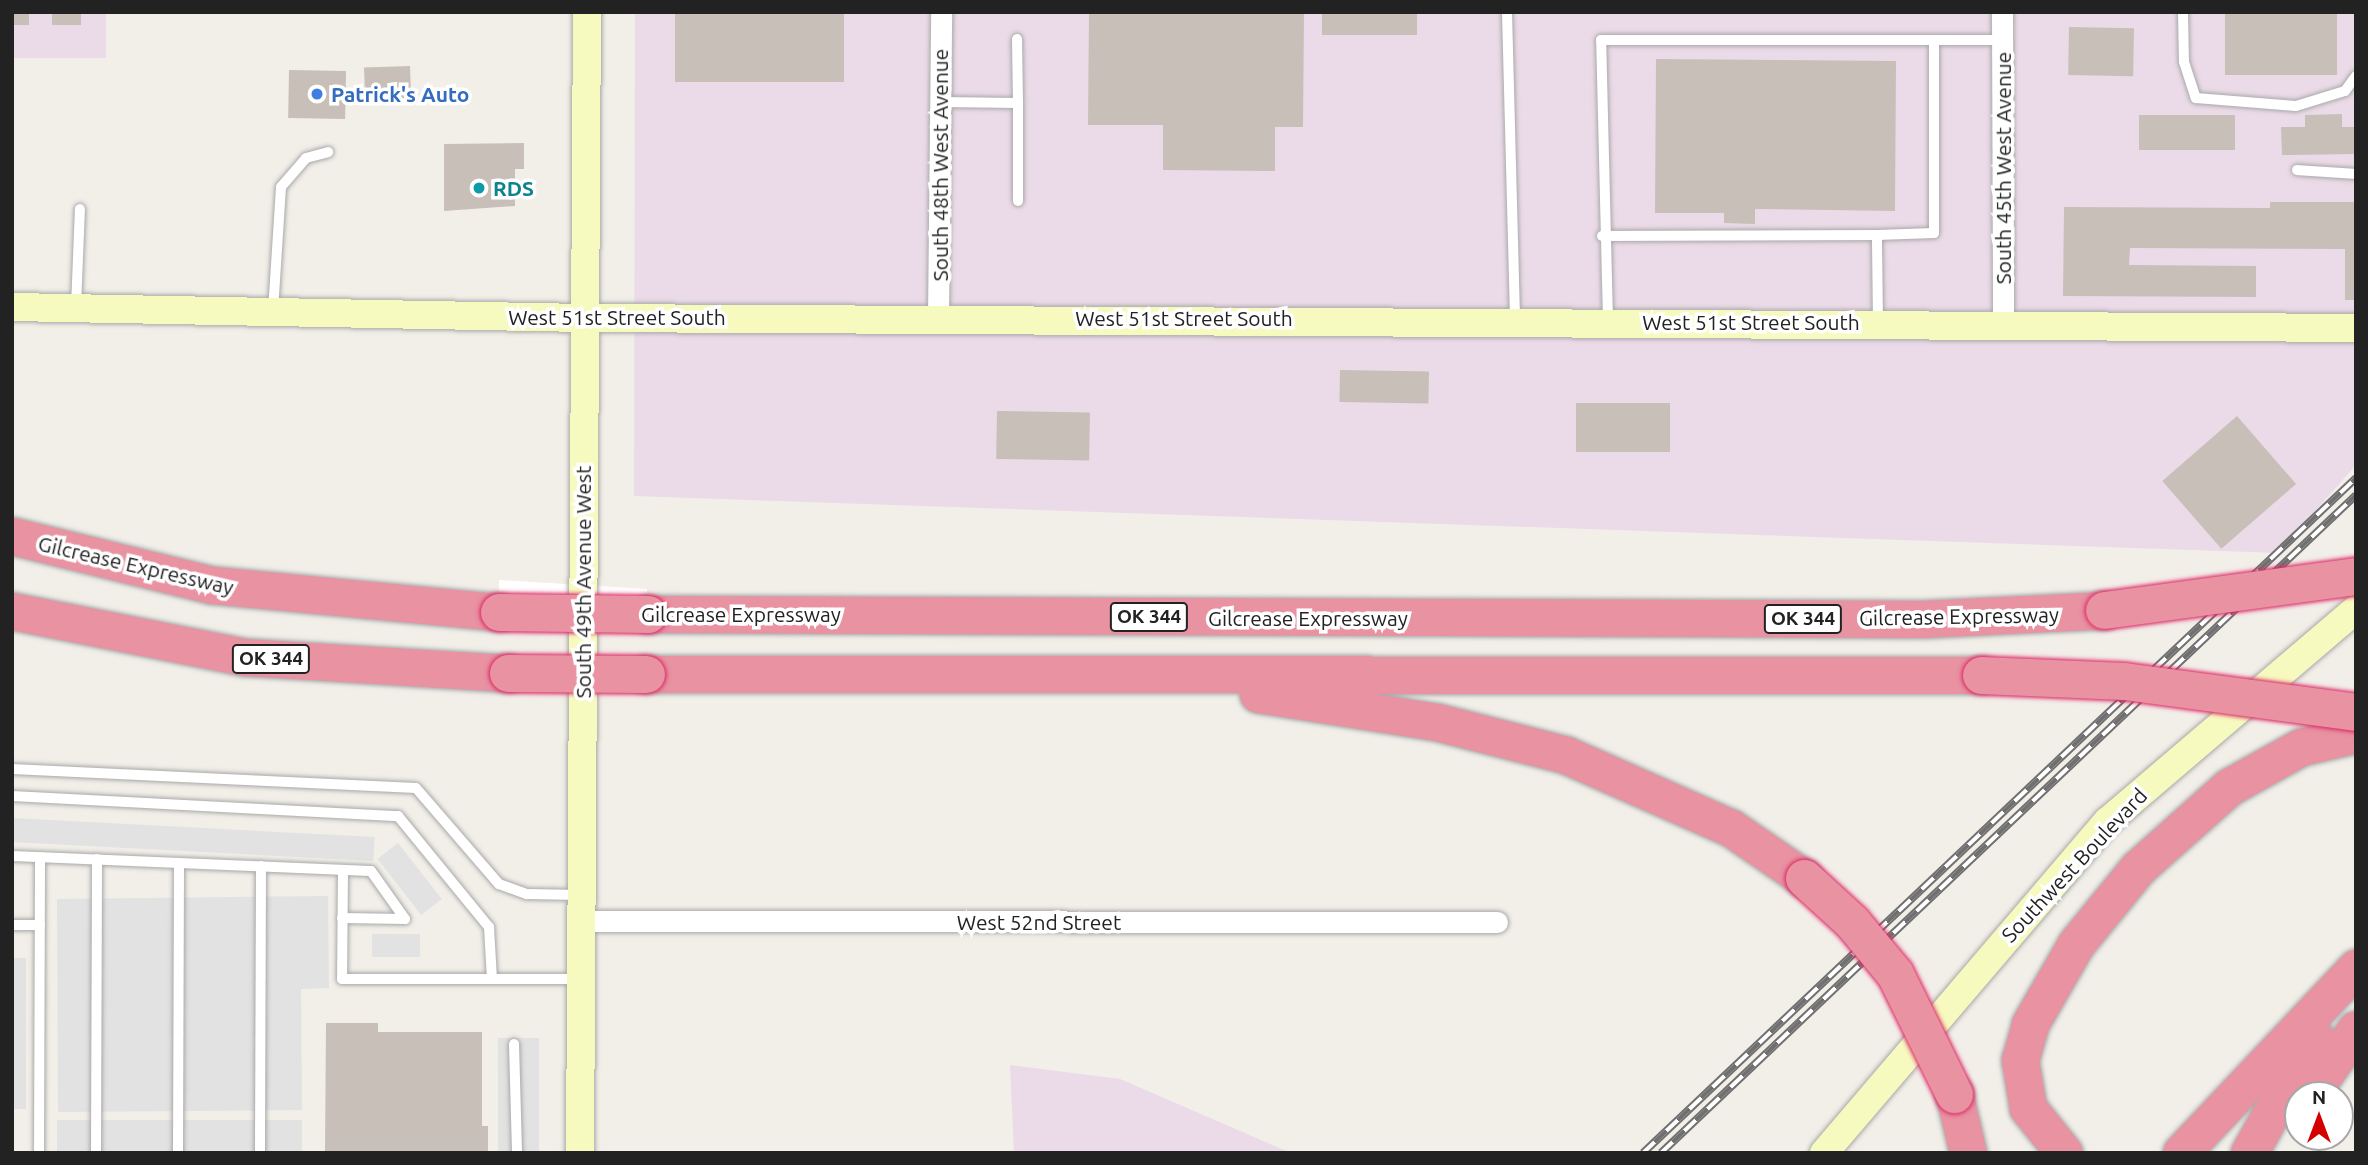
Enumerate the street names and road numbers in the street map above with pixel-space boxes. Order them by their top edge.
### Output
street label: South 48th West Avenue [927,49,953,281]
street label: South 45th West Avenue [1990,52,2016,284]
street label: West 51st Street South [508,304,726,330]
street label: West 51st Street South [1075,305,1293,331]
street label: West 51st Street South [1642,309,1860,335]
street label: South 49th Avenue West [570,466,596,698]
street label: Gilcrease Expressway [36,530,236,600]
street label: Gilcrease Expressway [641,601,841,627]
road number: OK 344 [1109,602,1189,632]
street label: Gilcrease Expressway [1859,602,2059,630]
road number: OK 344 [1763,604,1843,634]
street label: Gilcrease Expressway [1208,605,1408,631]
road number: OK 344 [231,644,311,674]
street label: Southwest Boulevard [1996,783,2152,947]
street label: West 52nd Street [957,909,1121,935]

